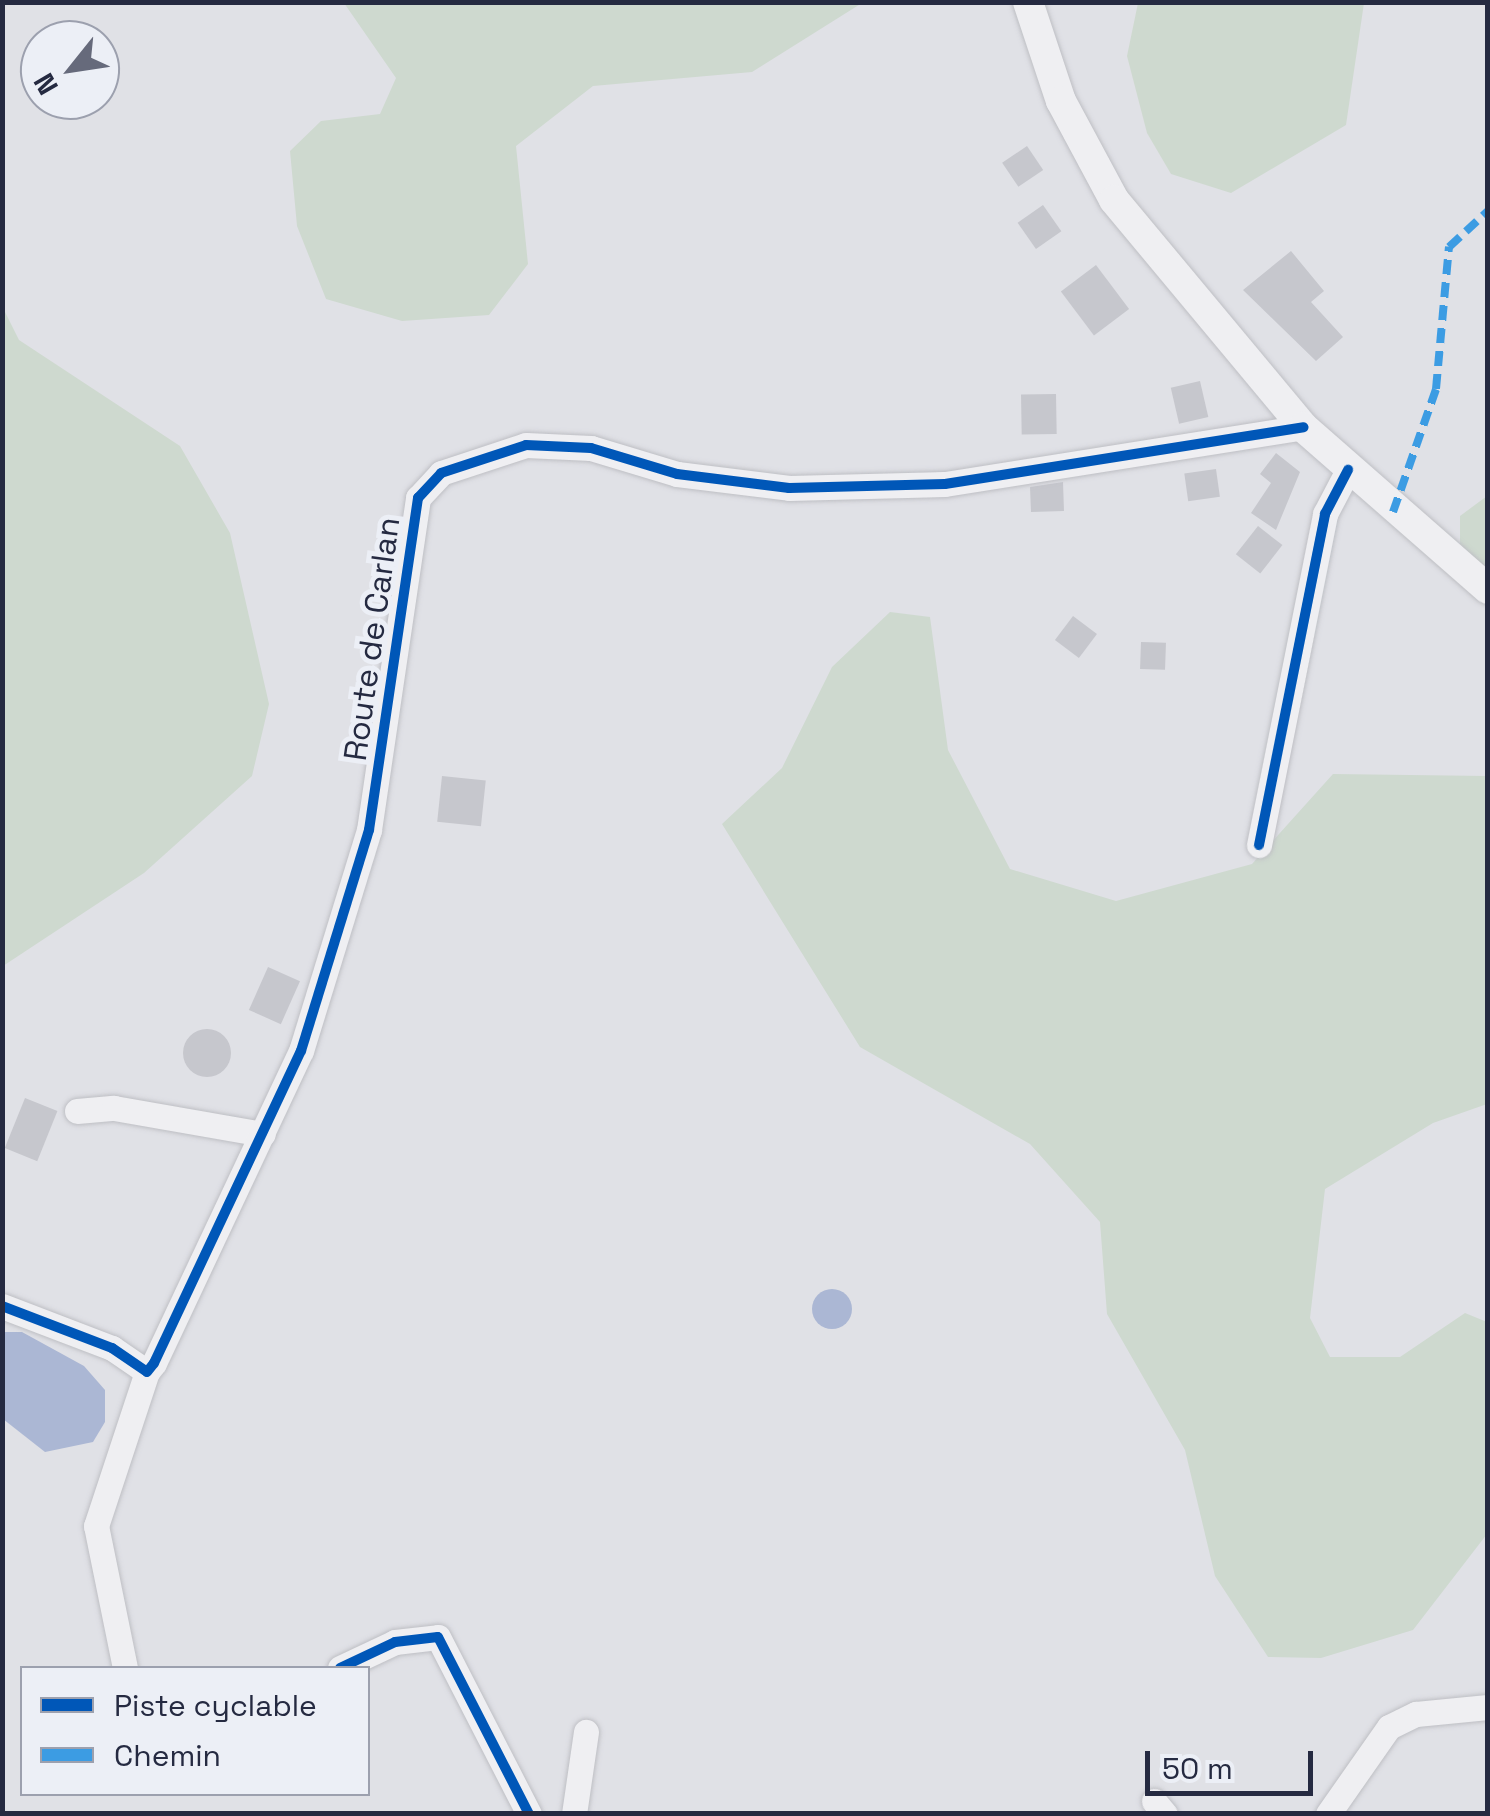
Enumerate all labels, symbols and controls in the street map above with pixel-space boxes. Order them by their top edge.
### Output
north arrow [20,20,120,120]
text: N [25,67,66,101]
street label: Route de Carlan [336,515,408,763]
legend [20,1666,370,1796]
text: Piste cyclable [114,1686,317,1725]
scale bar [1150,1731,1318,1793]
text: Chemin [114,1736,221,1775]
text: 50 m [1162,1749,1233,1788]

